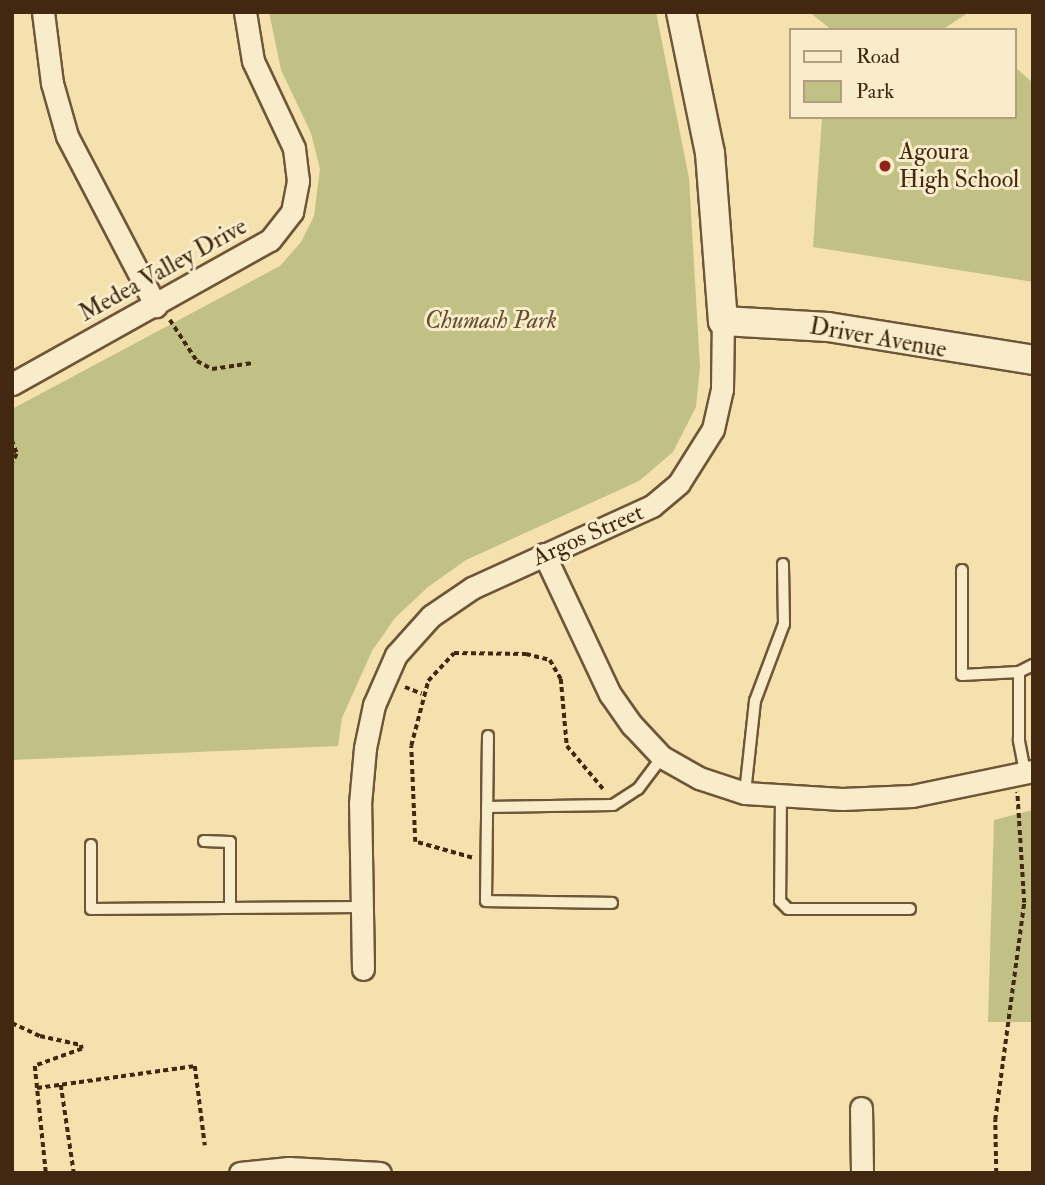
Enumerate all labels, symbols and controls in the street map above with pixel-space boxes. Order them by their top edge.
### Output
legend [790,28,1017,119]
text: Road [856,43,900,70]
text: Park [856,78,894,105]
place label: Agoura High School [899,138,1019,194]
marker: Agoura High School [877,158,893,174]
street label: Medea Valley Drive [74,212,252,328]
park label: Chumash Park [425,307,557,335]
street label: Driver Avenue [807,312,949,364]
street label: Argos Street [528,498,648,572]

